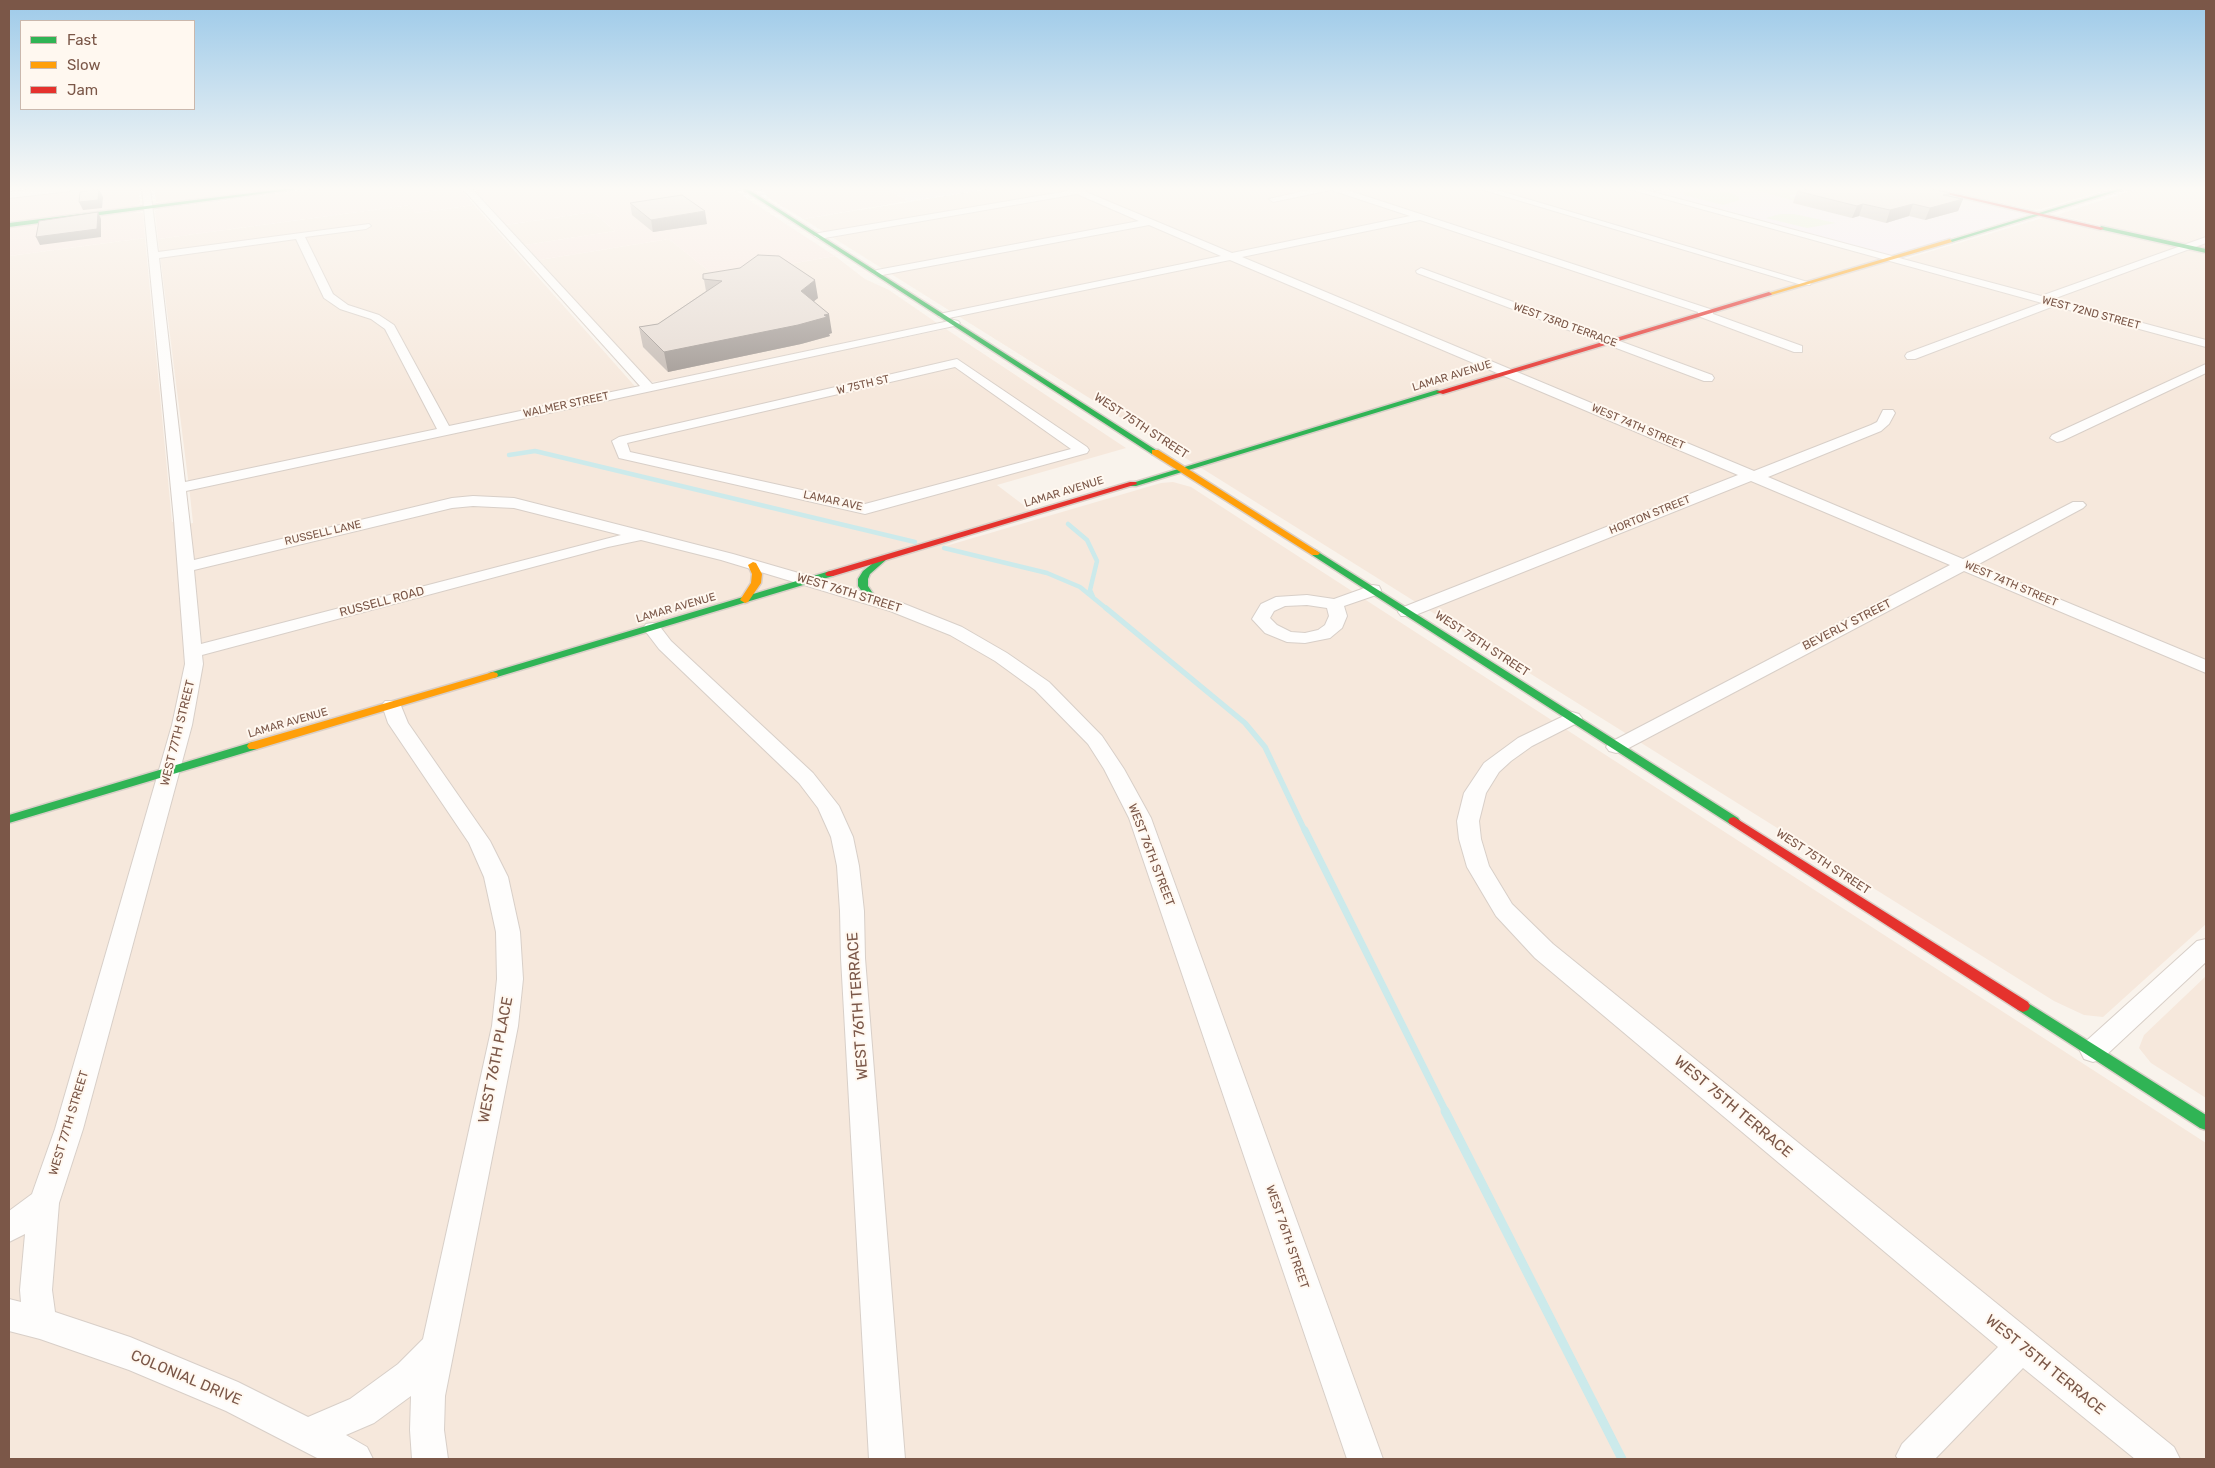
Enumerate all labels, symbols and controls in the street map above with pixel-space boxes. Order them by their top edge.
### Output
legend [20,20,195,110]
text: Fast [67,31,97,49]
text: Slow [67,56,100,74]
text: Jam [67,81,98,99]
street label: WEST 72ND STREET [2040,294,2142,332]
street label: WEST 73RD TERRACE [1511,300,1619,350]
street label: LAMAR AVENUE [1411,358,1493,394]
street label: W 75TH ST [835,373,891,397]
street label: WALMER STREET [522,389,610,421]
street label: WEST 75TH STREET [1091,390,1191,462]
street label: WEST 74TH STREET [1589,401,1687,453]
street label: LAMAR AVENUE [1023,474,1105,510]
street label: LAMAR AVE [802,488,864,514]
street label: HORTON STREET [1607,493,1693,537]
street label: RUSSELL LANE [283,518,363,548]
street label: WEST 74TH STREET [1962,558,2060,610]
street label: WEST 76TH STREET [795,570,903,616]
street label: RUSSELL ROAD [338,584,426,620]
street label: LAMAR AVENUE [635,590,717,626]
street label: BEVERLY STREET [1800,596,1894,654]
street label: WEST 75TH STREET [1432,608,1532,680]
street label: WEST 77TH STREET [158,679,198,787]
street label: LAMAR AVENUE [247,705,329,741]
street label: WEST 76TH STREET [1125,802,1177,908]
street label: WEST 75TH STREET [1773,826,1873,898]
street label: WEST 76TH TERRACE [844,932,872,1080]
street label: WEST 76TH PLACE [475,995,517,1125]
street label: WEST 75TH TERRACE [1670,1052,1796,1162]
street label: WEST 77TH STREET [46,1069,92,1177]
street label: WEST 76TH STREET [1262,1183,1312,1291]
street label: WEST 75TH TERRACE [1982,1311,2108,1419]
street label: COLONIAL DRIVE [128,1347,244,1409]

